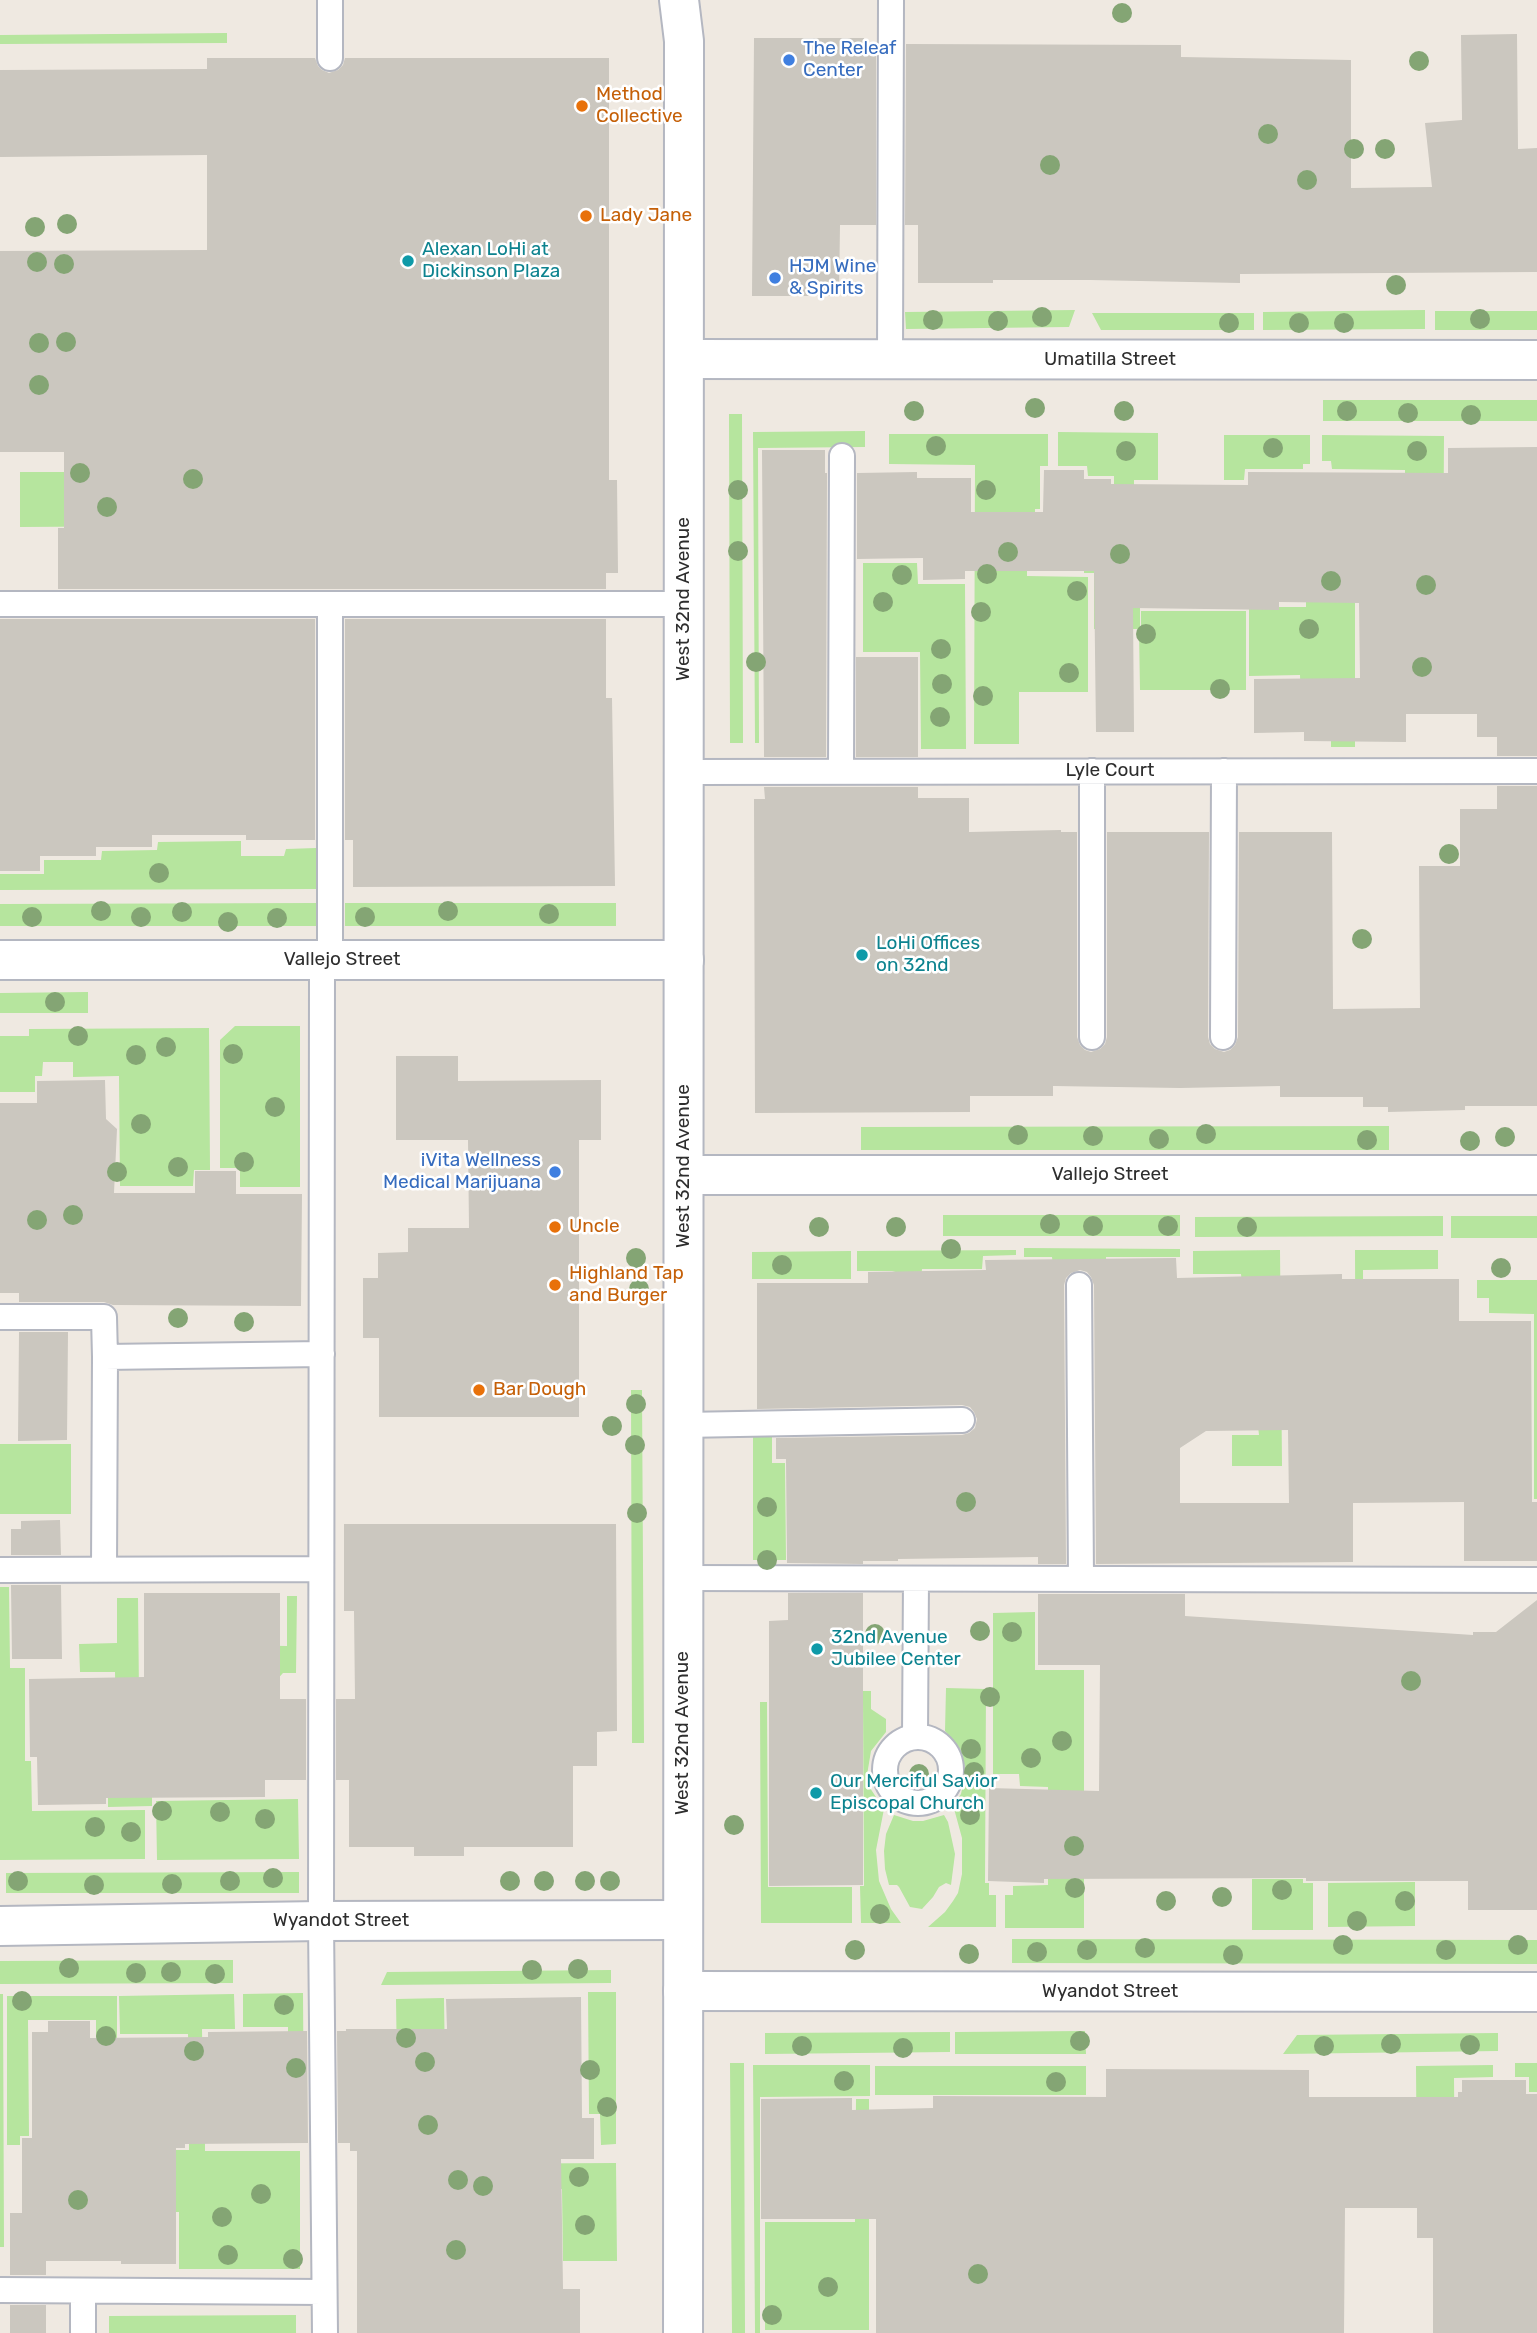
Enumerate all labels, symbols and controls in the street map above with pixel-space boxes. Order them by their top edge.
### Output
place label: The Releaf Center [803,38,896,82]
marker: The Releaf Center [781,52,797,68]
place label: Method Collective [596,84,683,128]
marker: Method Collective [574,98,590,114]
place label: Lady Jane [600,205,692,227]
marker: Lady Jane [578,208,594,224]
place label: Alexan LoHi at Dickinson Plaza [422,239,560,283]
marker: Alexan LoHi at Dickinson Plaza [400,253,416,269]
place label: HJM Wine & Spirits [789,256,876,300]
marker: HJM Wine & Spirits [767,270,783,286]
street label: Umatilla Street [1044,349,1176,371]
street label: West 32nd Avenue [673,517,695,681]
street label: Lyle Court [1066,760,1154,782]
place label: LoHi Offices on 32nd [876,933,980,977]
marker: LoHi Offices on 32nd [854,947,870,963]
street label: Vallejo Street [283,949,401,971]
street label: West 32nd Avenue [673,1084,695,1248]
place label: iVita Wellness Medical Marijuana [383,1150,541,1194]
marker: iVita Wellness Medical Marijuana [547,1164,563,1180]
street label: Vallejo Street [1051,1164,1169,1186]
place label: Uncle [569,1216,620,1238]
marker: Uncle [547,1219,563,1235]
place label: Highland Tap and Burger [569,1263,684,1307]
marker: Highland Tap and Burger [547,1277,563,1293]
place label: Bar Dough [493,1379,586,1401]
marker: Bar Dough [471,1382,487,1398]
place label: 32nd Avenue Jubilee Center [831,1627,961,1671]
marker: 32nd Avenue Jubilee Center [809,1641,825,1657]
street label: West 32nd Avenue [672,1651,694,1815]
place label: Our Merciful Savior Episcopal Church [830,1771,997,1815]
marker: Our Merciful Savior Episcopal Church [808,1785,824,1801]
street label: Wyandot Street [273,1910,409,1932]
street label: Wyandot Street [1042,1981,1178,2003]

